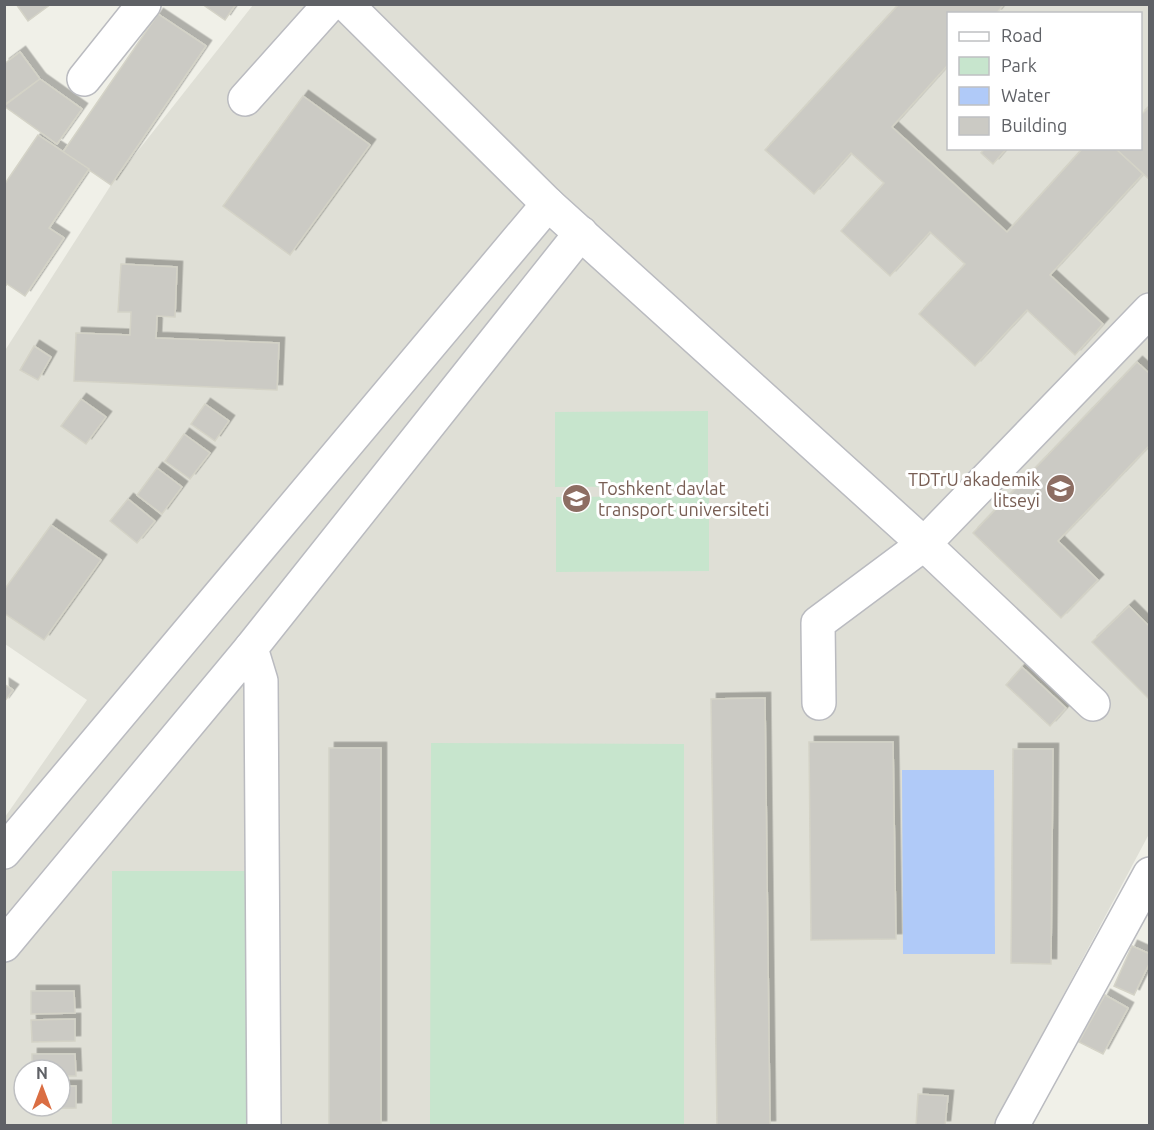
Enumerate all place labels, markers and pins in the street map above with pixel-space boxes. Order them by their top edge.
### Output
place label: TDTrU akademik litseyi [908,469,1040,510]
school or university icon: TDTrU akademik litseyi [1045,473,1077,505]
place label: Toshkent davlat transport universiteti [598,478,769,519]
school or university icon: Toshkent davlat transport universiteti [561,482,593,514]

